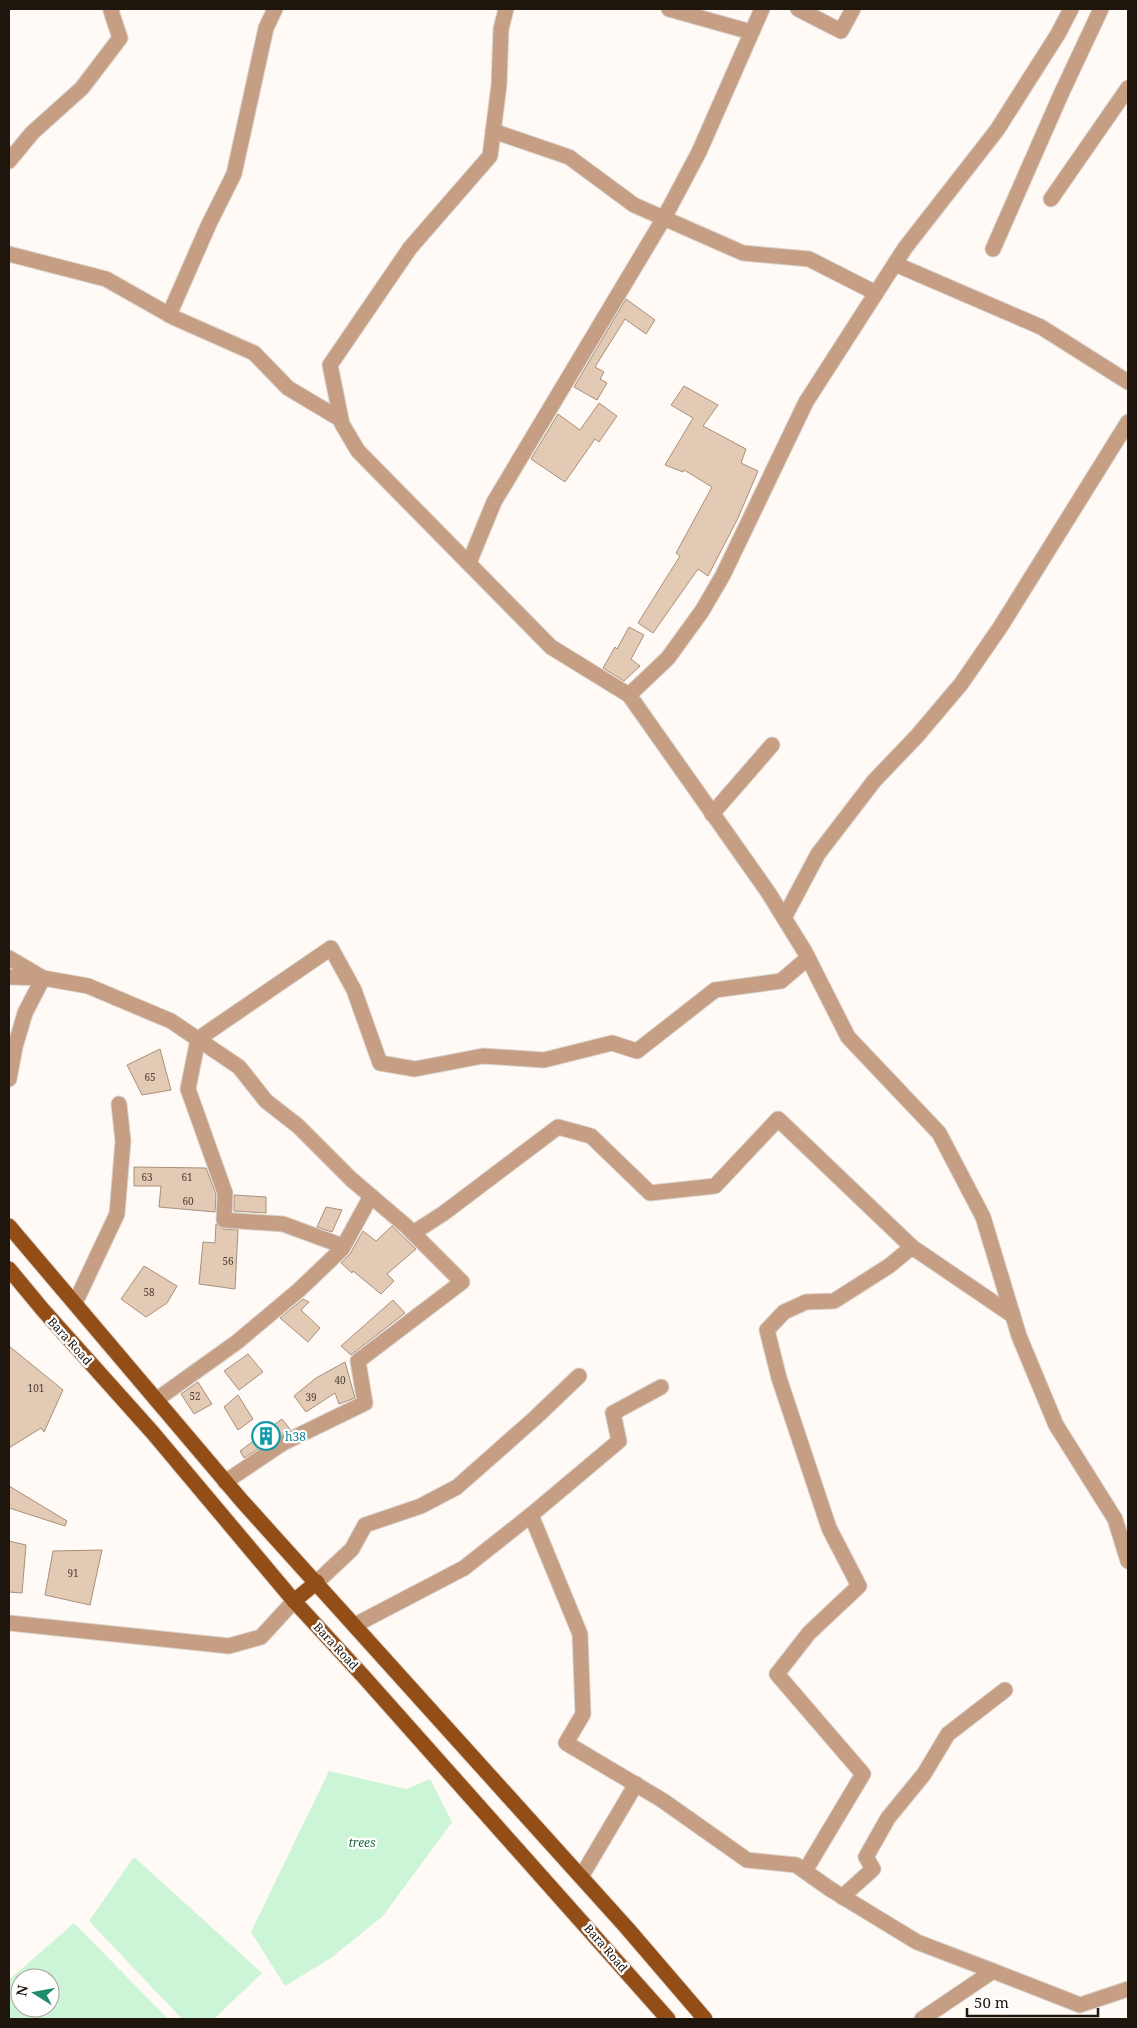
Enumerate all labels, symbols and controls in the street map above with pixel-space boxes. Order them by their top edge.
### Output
house number: 65 [144,1070,156,1084]
house number: 63 [141,1170,153,1184]
house number: 61 [181,1170,193,1184]
house number: 60 [182,1194,194,1208]
house number: 56 [222,1254,234,1268]
house number: 58 [143,1285,155,1299]
street label: Bara Road [44,1313,96,1369]
house number: 40 [334,1373,346,1387]
house number: 101 [28,1381,44,1395]
house number: 52 [189,1389,201,1403]
house number: 39 [305,1390,317,1404]
building icon: h38 [251,1421,281,1451]
place label: h38 [285,1428,306,1445]
house number: 91 [67,1566,79,1580]
street label: Bara Road [310,1619,363,1674]
park label: trees [348,1834,376,1851]
street label: Bara Road [580,1920,632,1976]
north arrow [10,1968,60,2018]
text: N [11,1983,32,1998]
scale bar [967,1986,1098,2018]
text: 50 m [974,1992,1009,2012]

